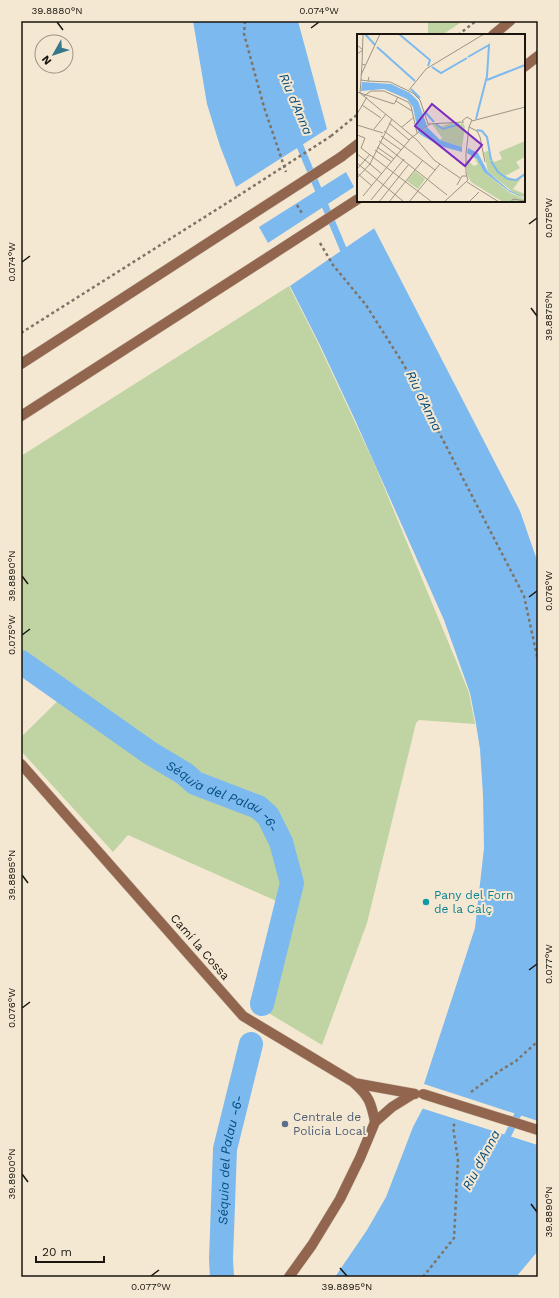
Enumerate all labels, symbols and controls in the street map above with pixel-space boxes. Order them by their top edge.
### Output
text: 39.8880°N [31,5,83,16]
text: 0.074°W [299,5,339,16]
north arrow [34,34,74,74]
inset map [357,34,525,202]
text: N [39,53,54,67]
water label: Riu d'Anna [276,71,316,137]
text: 0.075°W [543,198,554,238]
text: 0.074°W [6,242,17,282]
text: 39.8875°N [543,291,554,341]
water label: Riu d'Anna [403,368,445,434]
text: 39.8890°N [6,550,17,602]
text: 0.076°W [543,571,554,611]
text: 0.075°W [6,615,17,655]
water label: Séquia del Palau -6- [164,757,282,834]
text: 39.8895°N [6,850,17,900]
place label: Pany del Forn de la Calç [434,888,513,916]
marker: Pany del Forn de la Calç [421,897,431,907]
street label: Camí la Cossa [168,911,233,983]
text: 0.077°W [543,944,554,984]
text: 0.076°W [6,988,17,1028]
water label: Séquia del Palau -6- [215,1093,246,1225]
place label: Centrale de Policia Local [293,1110,367,1138]
marker: Centrale de Policia Local [280,1119,290,1129]
water label: Riu d'Anna [459,1128,503,1192]
text: 39.8900°N [6,1148,17,1200]
text: 39.8890°N [543,1186,554,1238]
scale bar [36,1238,104,1264]
text: 20 m [42,1245,72,1259]
text: 0.077°W [131,1281,171,1292]
text: 39.8895°N [322,1281,372,1292]

